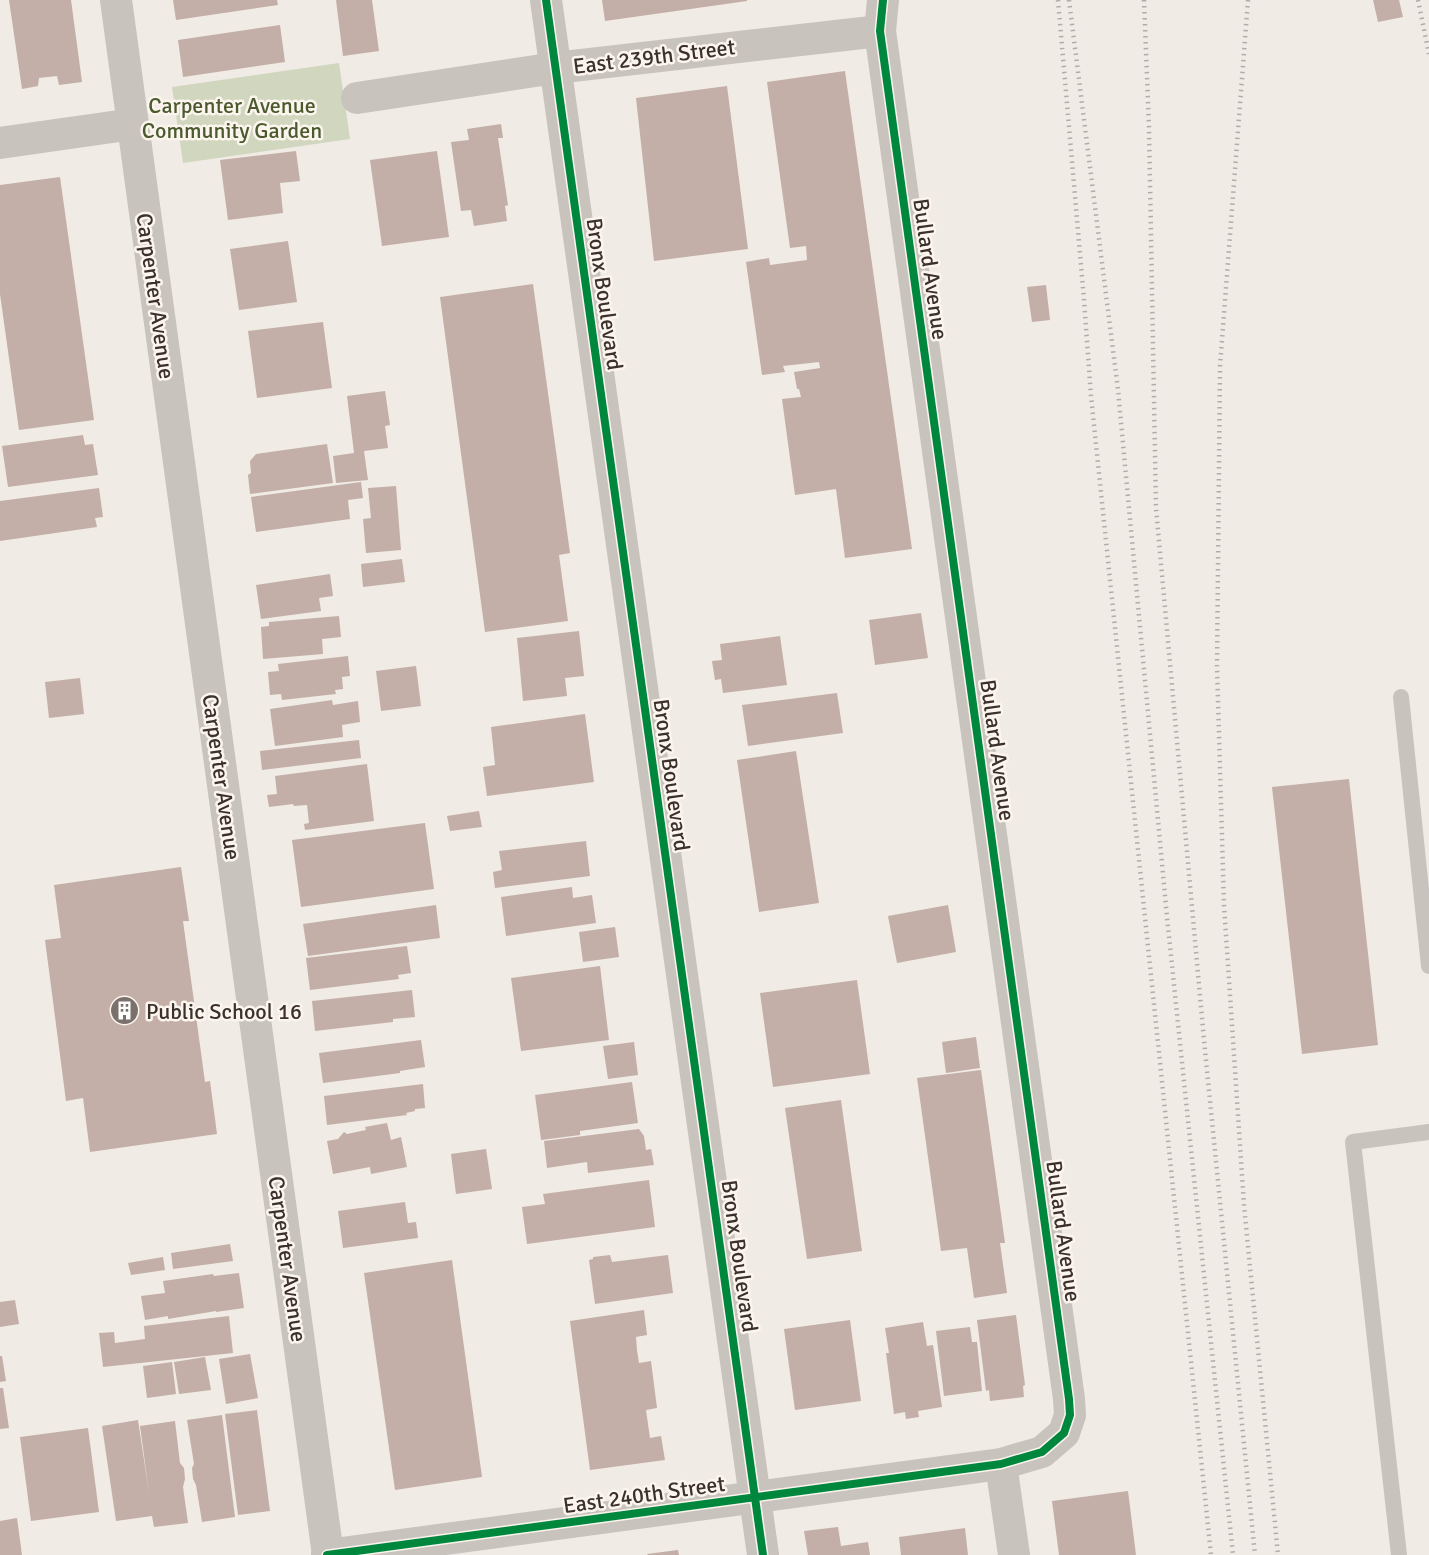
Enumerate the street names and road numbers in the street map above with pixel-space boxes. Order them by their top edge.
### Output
street label: East 239th Street [571,33,737,80]
street label: Bullard Avenue [907,197,954,341]
street label: Carpenter Avenue [130,211,181,381]
street label: Bronx Boulevard [580,216,629,372]
street label: Bullard Avenue [974,678,1021,822]
street label: Carpenter Avenue [196,692,247,862]
street label: Bronx Boulevard [647,697,696,853]
street label: Bullard Avenue [1040,1159,1087,1303]
street label: Carpenter Avenue [262,1174,313,1344]
street label: Bronx Boulevard [715,1178,764,1334]
street label: East 240th Street [561,1470,727,1519]

